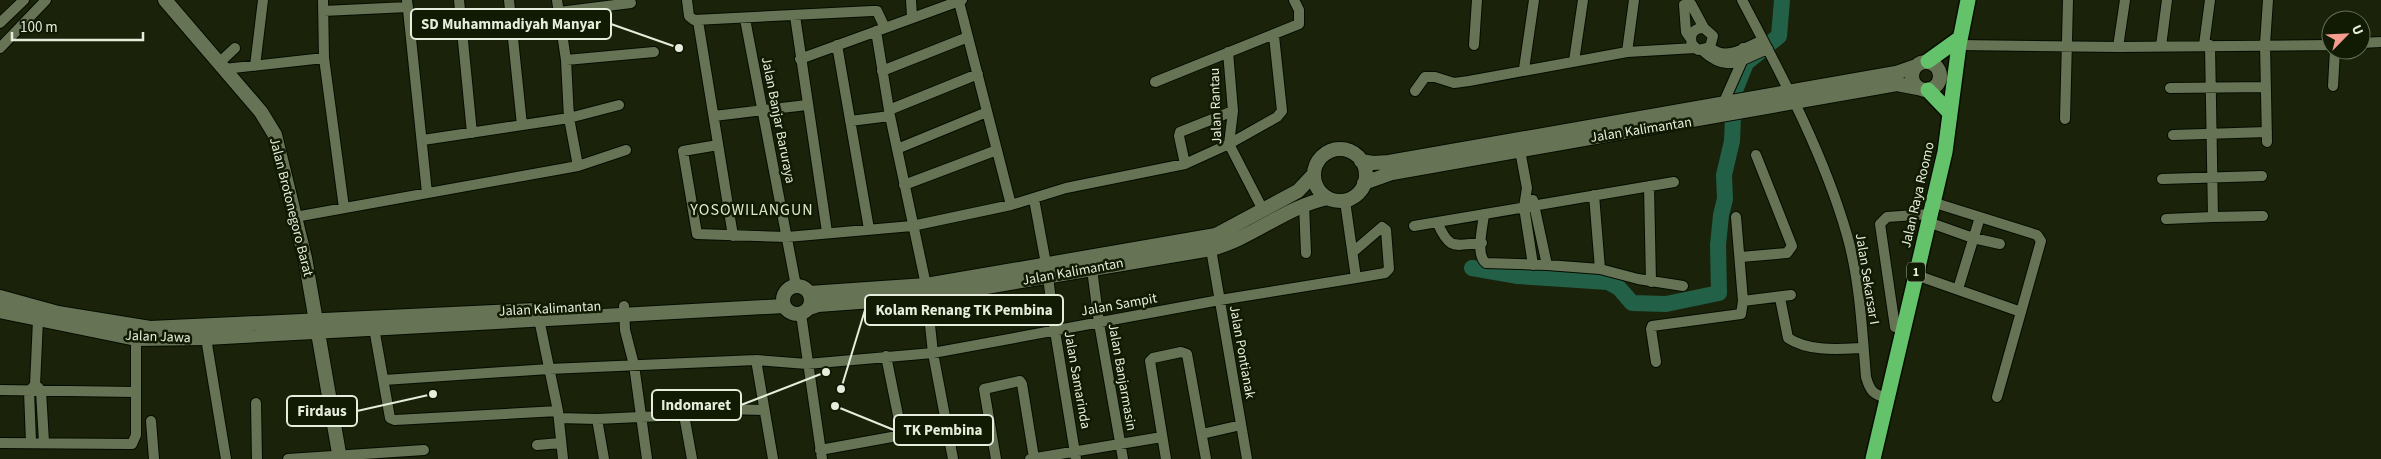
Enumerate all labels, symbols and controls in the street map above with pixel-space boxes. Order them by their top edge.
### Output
callout: SD Muhammadiyah Manyar [411,9,611,39]
scale bar [12,10,144,42]
north arrow [2321,10,2371,60]
text: SD Muhammadiyah Manyar [421,14,601,35]
text: 100 m [20,17,58,38]
text: U [2346,22,2368,38]
street label: Jalan Banjar Baruraya [756,55,800,185]
street label: Jalan Rantau [1205,67,1227,145]
street label: Jalan Kalimantan [1589,112,1693,148]
street label: Jalan Brotonegoro Barat [264,135,318,279]
street label: Jalan Raya Roomo [1896,140,1940,250]
district label: YOSOWILANGUN [689,199,814,221]
street label: Jalan Sekarsar I [1850,232,1884,326]
street label: Jalan Kalimantan [1021,253,1125,291]
road number: 1 [1907,262,1925,282]
street label: Jalan Sampit [1079,288,1159,322]
callout: Kolam Renang TK Pembina [865,295,1063,325]
street label: Jalan Kalimantan [498,296,602,322]
text: Kolam Renang TK Pembina [875,300,1053,321]
street label: Jalan Pontianak [1224,304,1260,400]
street label: Jalan Banjarmasin [1103,322,1141,432]
street label: Jalan Jawa [125,326,191,348]
street label: Jalan Samarinda [1059,330,1095,430]
callout: Indomaret [652,390,741,420]
text: Indomaret [661,395,731,416]
callout: Firdaus [287,396,357,426]
text: Firdaus [297,401,347,422]
callout: TK Pembina [894,415,993,445]
text: TK Pembina [903,420,983,441]

